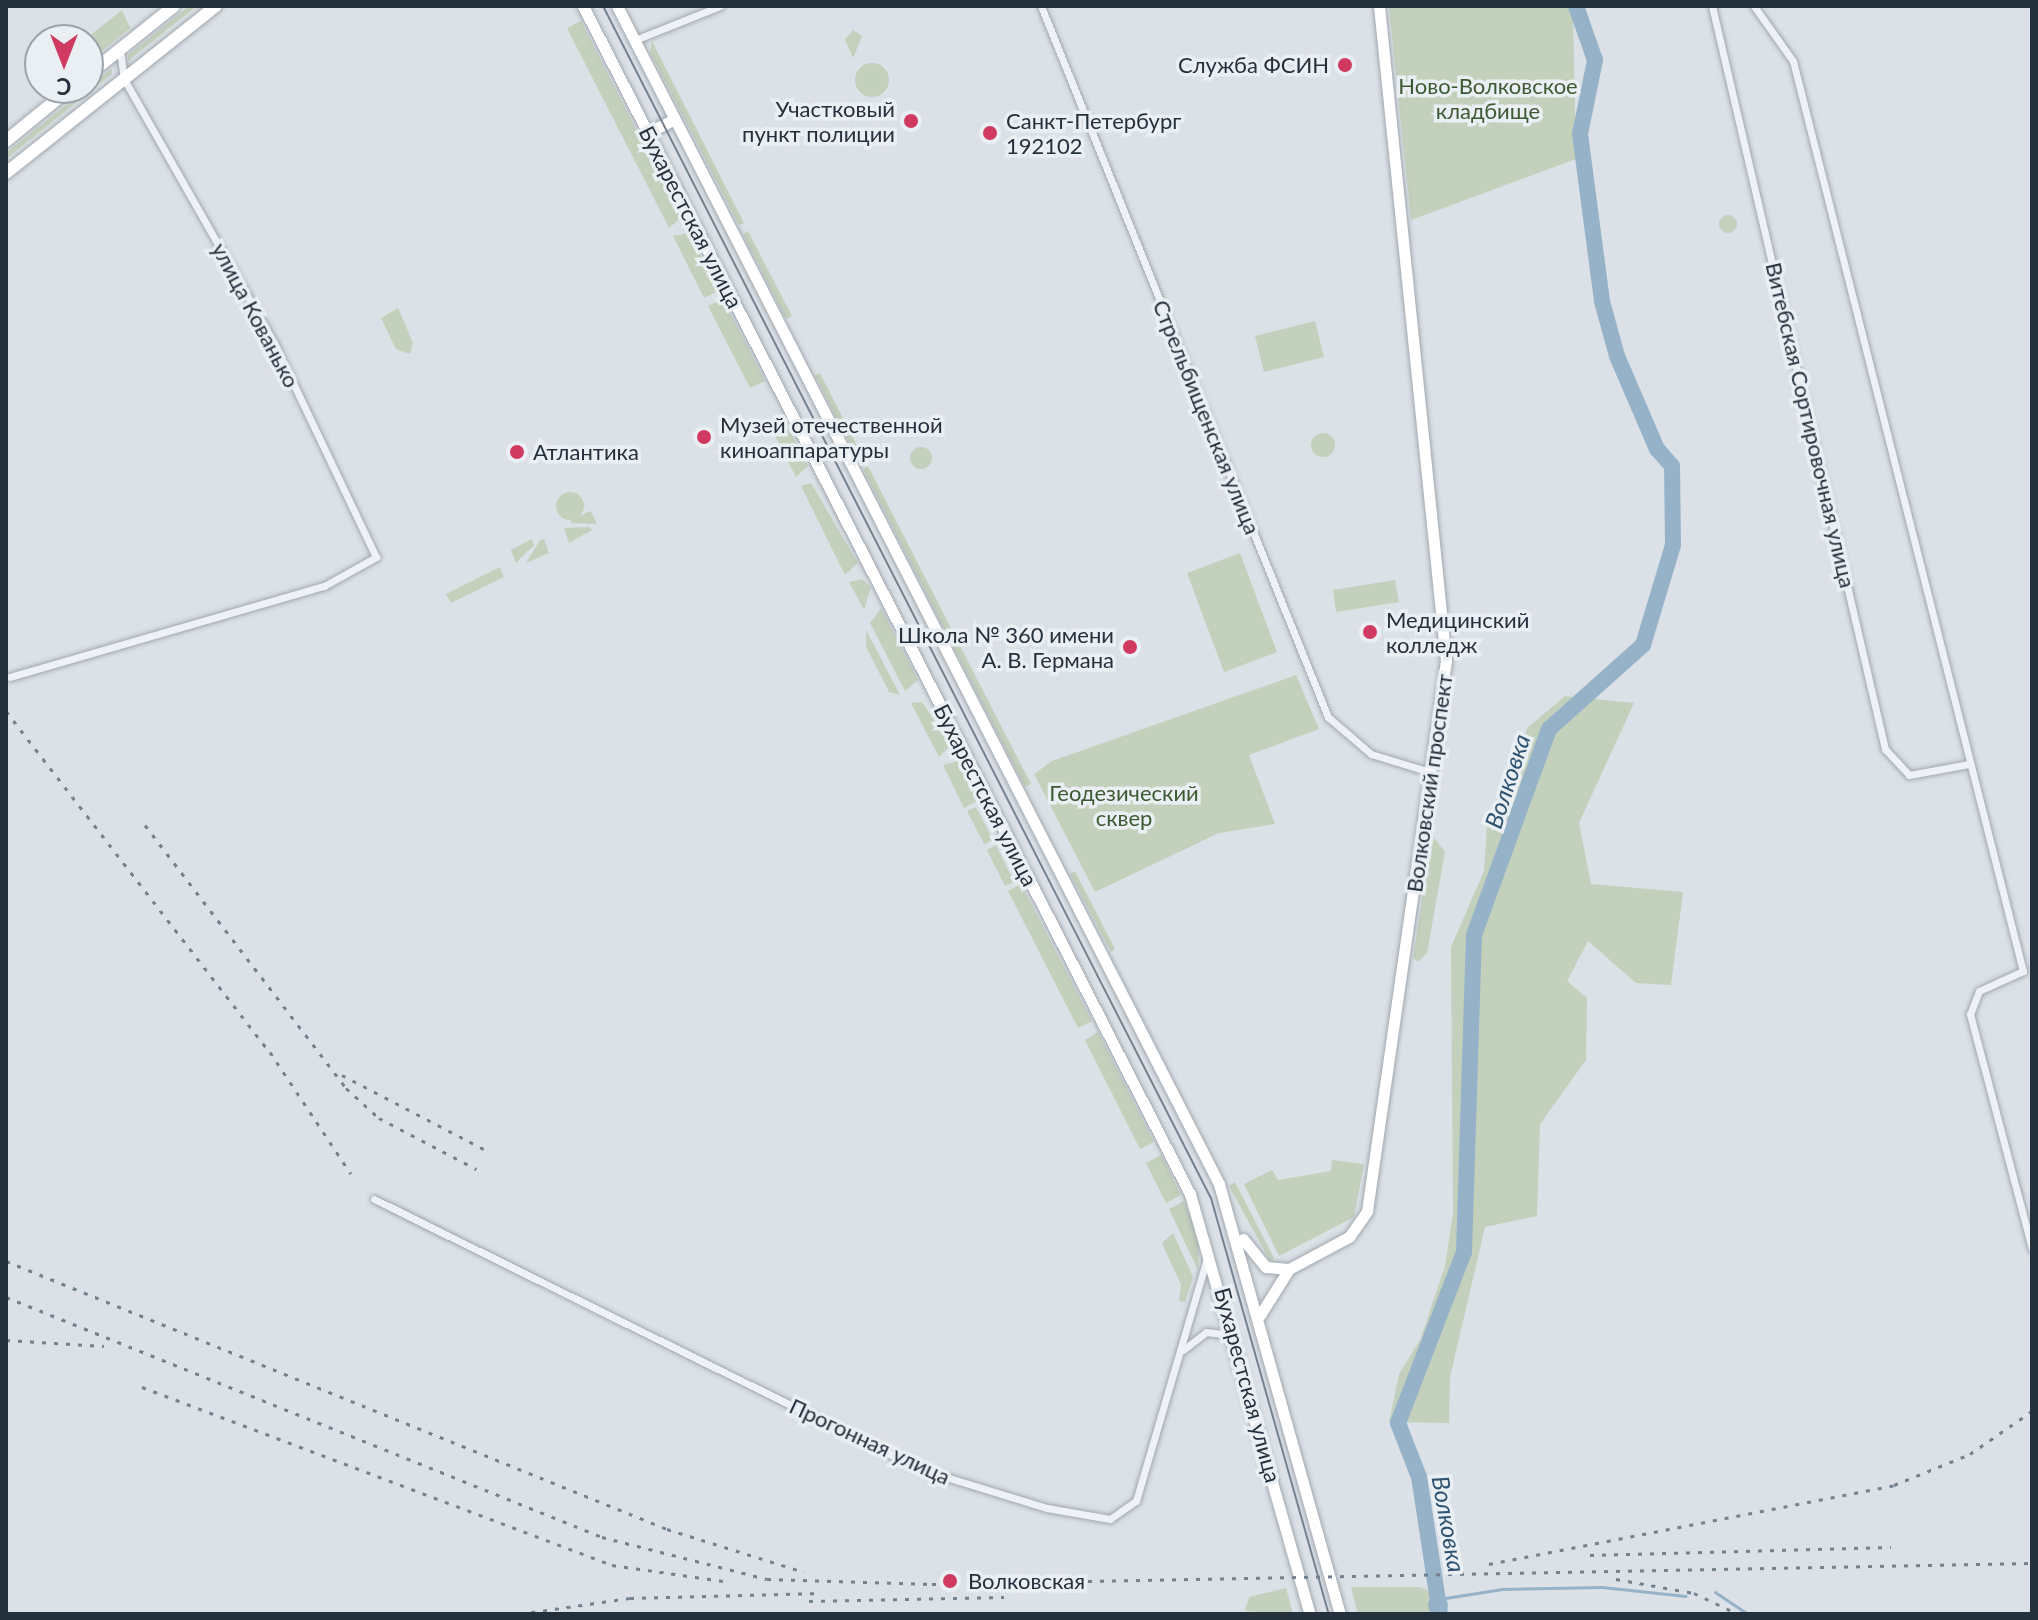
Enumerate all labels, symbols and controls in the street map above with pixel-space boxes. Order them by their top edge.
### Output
north arrow [24,24,104,104]
place label: Служба ФСИН [1178,52,1329,78]
marker: Служба ФСИН [1336,56,1354,74]
park label: Ново-Волковское кладбище [1398,72,1578,124]
text: С [57,73,71,100]
place label: Участковый пункт полиции [742,95,895,146]
place label: Санкт-Петербург 192102 [1006,107,1181,158]
marker: Участковый пункт полиции [902,112,920,130]
street label: Бухарестская улица [634,122,748,312]
marker: Санкт-Петербург 192102 [981,124,999,142]
street label: улица Кованько [207,238,305,392]
street label: Витебская Сортировочная улица [1761,260,1861,590]
street label: Стрельбищенская улица [1148,296,1266,538]
place label: Музей отечественной киноаппаратуры [720,411,943,462]
marker: Музей отечественной киноаппаратуры [695,428,713,446]
place label: Атлантика [533,439,639,465]
marker: Атлантика [508,443,526,461]
place label: Медицинский колледж [1386,606,1529,658]
place label: Школа № 360 имени А. В. Германа [898,621,1114,672]
marker: Медицинский колледж [1361,623,1379,641]
marker: Школа № 360 имени А. В. Германа [1121,638,1139,656]
street label: Волковский проспект [1401,672,1457,894]
street label: Бухарестская улица [929,700,1043,890]
water label: Волковка [1478,730,1536,832]
park label: Геодезический сквер [1049,779,1199,830]
street label: Бухарестская улица [1209,1285,1287,1485]
street label: Прогонная улица [786,1392,954,1490]
water label: Волковка [1426,1473,1472,1575]
place label: Волковская [968,1568,1085,1594]
marker: Волковская [939,1570,961,1592]

